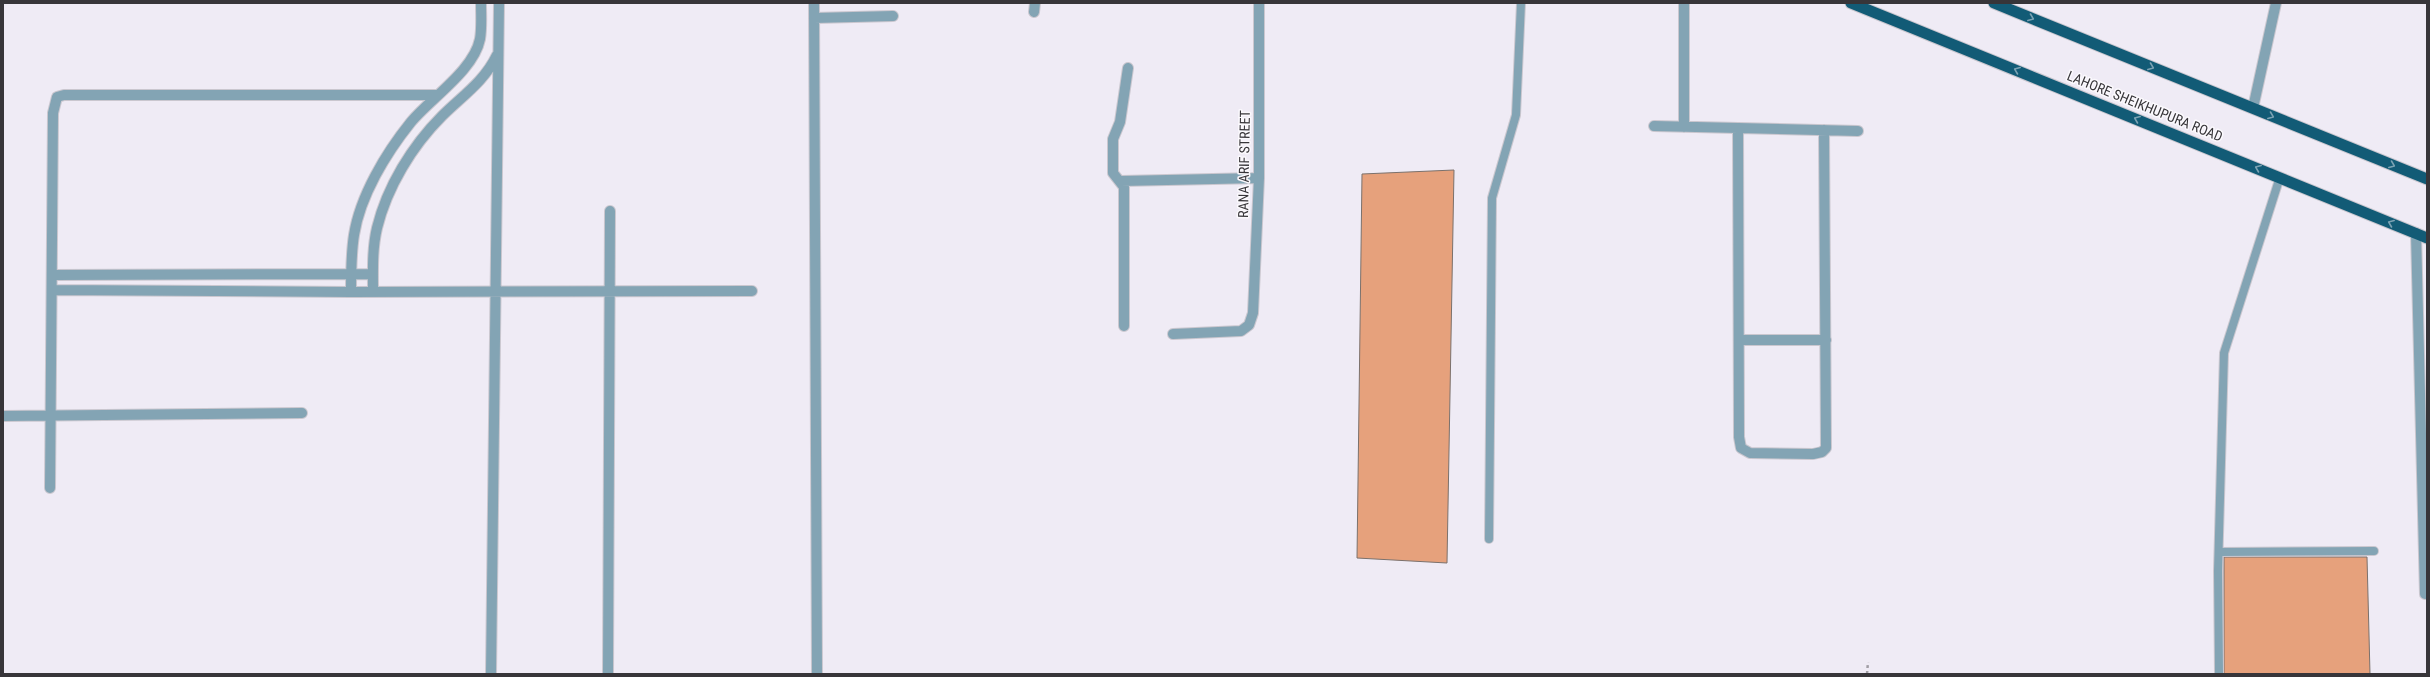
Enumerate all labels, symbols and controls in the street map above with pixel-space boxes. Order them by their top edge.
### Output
one-way arrow [2027,13,2034,21]
one-way arrow [2146,62,2154,70]
one-way arrow [2013,67,2020,75]
street label: LAHORE SHEIKHUPURA ROAD [2065,67,2225,145]
street label: RANA ARIF STREET [1235,110,1253,218]
one-way arrow [2267,111,2275,119]
one-way arrow [2134,116,2141,124]
one-way arrow [2387,160,2395,168]
one-way arrow [2254,165,2261,173]
one-way arrow [2387,219,2394,227]

